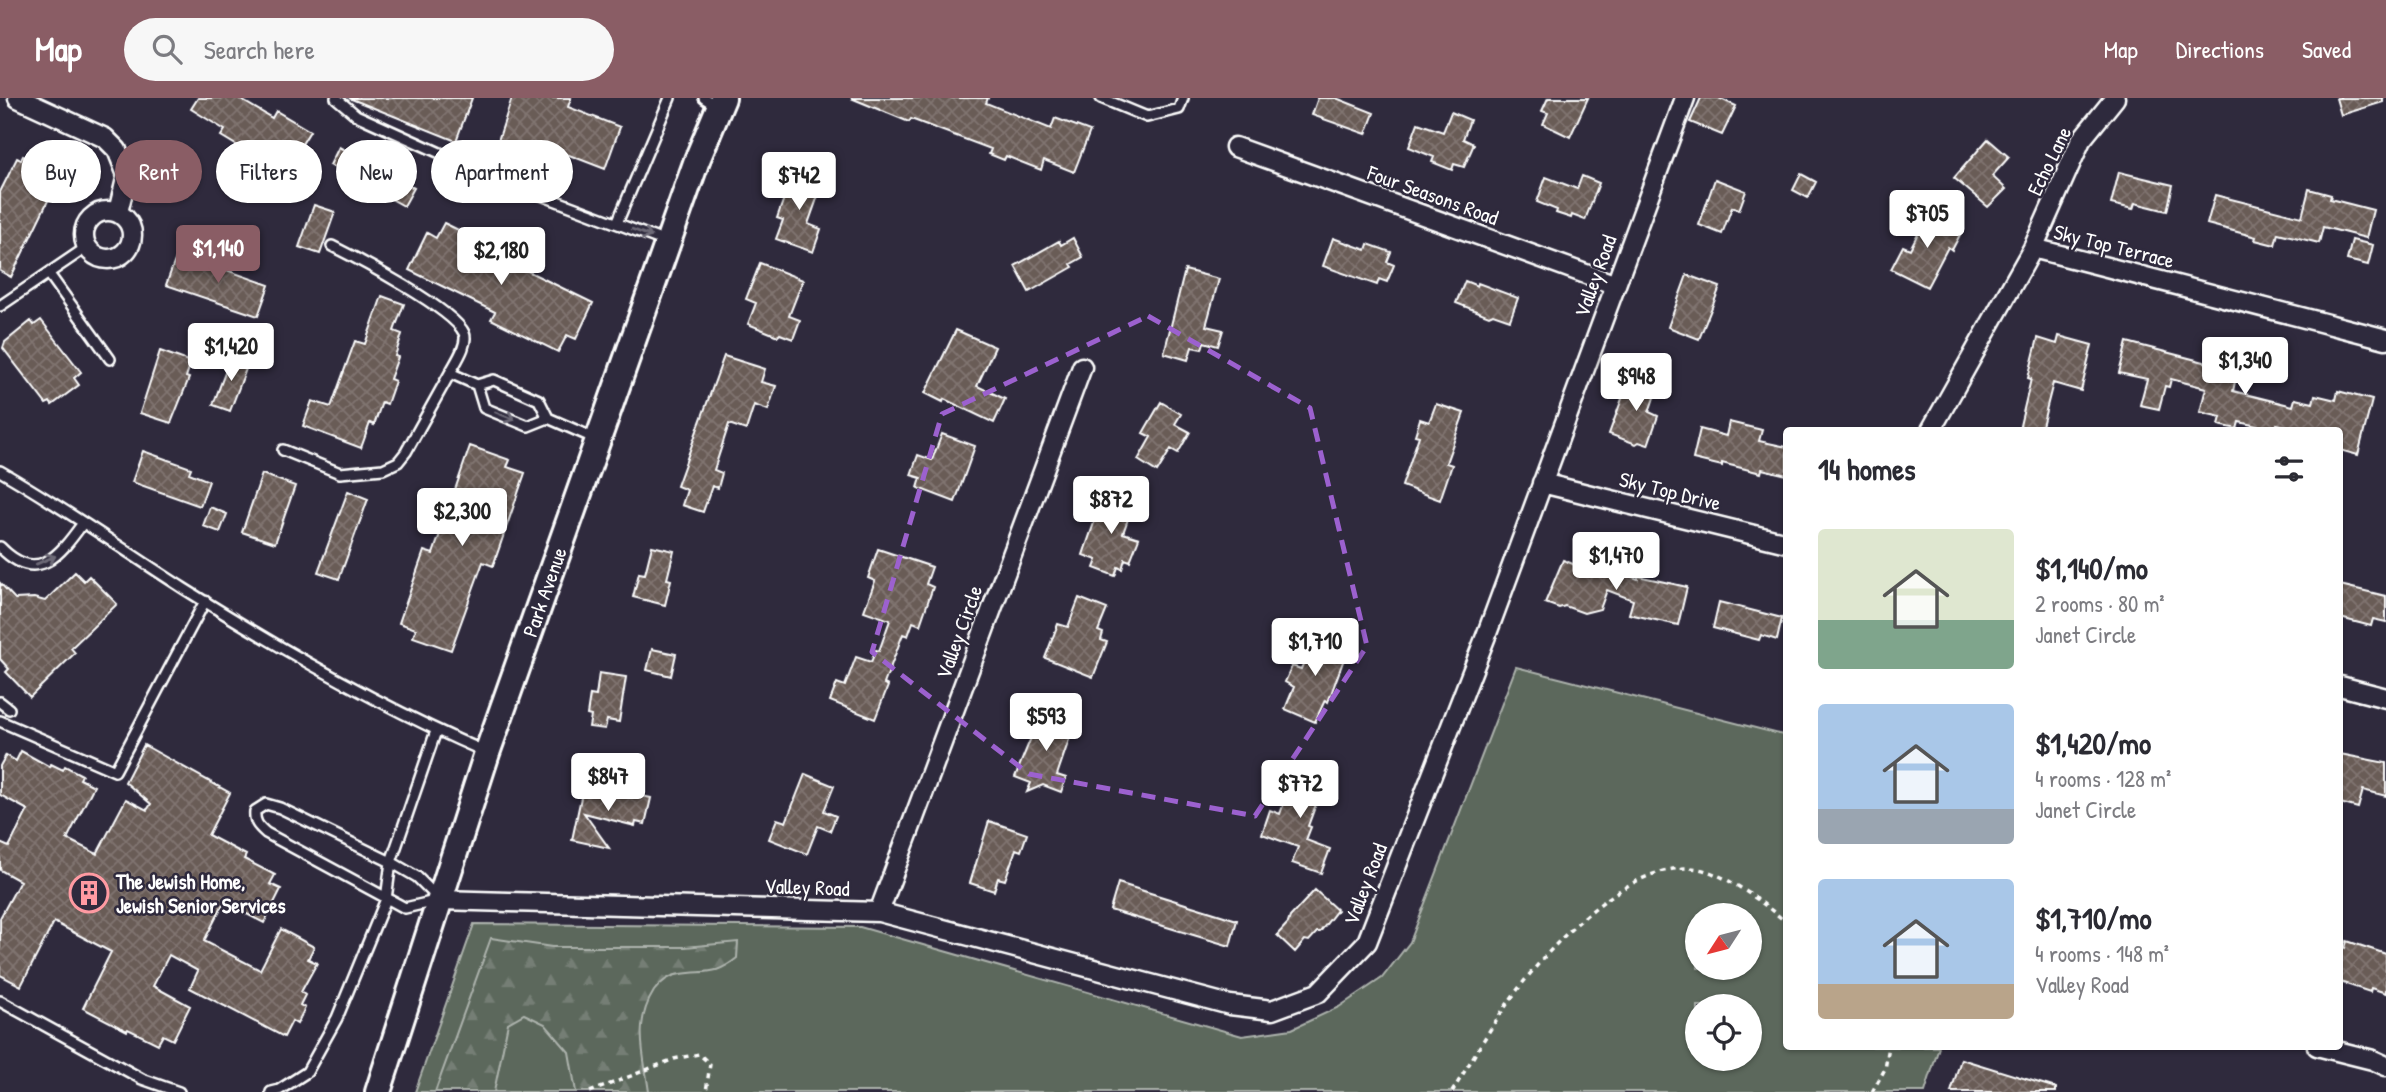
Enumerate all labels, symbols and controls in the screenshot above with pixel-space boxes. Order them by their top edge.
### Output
search box [124,18,614,81]
text: Map [35,27,82,71]
icon: search [148,30,186,68]
text: Search here [204,32,315,67]
text: Map [2104,33,2138,65]
text: Directions [2176,33,2264,65]
text: Saved [2302,33,2351,65]
street label: Echo Lane [2020,122,2078,200]
chip: Buy [21,140,101,203]
chip: Rent [115,140,202,203]
chip: Filters [216,140,322,203]
chip: New [336,140,417,203]
chip: Apartment [431,140,573,203]
pin: $742 [758,152,840,212]
street label: Four Seasons Road [1363,158,1502,232]
text: $742 [778,159,820,190]
pin: $705 [1886,190,1968,250]
text: $705 [1905,197,1949,228]
street label: Sky Top Terrace [2051,217,2177,275]
pin: $1,140 [161,226,275,285]
one-way arrow [631,227,652,240]
pin: $2,180 [444,228,558,287]
street label: Valley Road [1567,231,1623,321]
text: $1,140 [192,232,244,263]
text: $2,180 [473,234,529,265]
pin: $1,420 [174,324,288,383]
text: $1,420 [204,330,258,361]
pin: $1,340 [2188,338,2302,397]
text: $1,340 [2218,344,2272,375]
pin: $948 [1595,354,1677,413]
text: $948 [1617,360,1655,391]
one-way arrow [493,411,515,424]
text: 14 homes [1818,449,1916,489]
icon: filters [2270,450,2308,488]
street label: Sky Top Drive [1616,464,1724,518]
pin: $872 [1070,476,1152,536]
text: $872 [1089,483,1133,514]
pin: $2,300 [405,489,519,548]
text: $2,300 [433,495,491,526]
pin: $1,470 [1559,532,1673,592]
text: $1,470 [1589,539,1643,570]
street label: Park Avenue [515,543,573,641]
text: $1,140/mo [2035,548,2148,588]
one-way arrow [35,553,56,566]
icon: home [1874,557,1958,641]
street label: Valley Circle [929,581,989,683]
text: 2 rooms · 80 m² [2035,588,2165,619]
pin: $1,710 [1258,618,1372,678]
text: Janet Circle [2035,619,2136,650]
text: $1,710 [1288,625,1342,656]
pin: $593 [1005,694,1087,753]
text: $593 [1026,700,1066,731]
text: $1,420/mo [2035,723,2151,763]
icon: home [1874,732,1958,816]
pin: $847 [567,754,649,813]
text: $847 [587,760,629,791]
pin: $772 [1259,760,1341,820]
text: 4 rooms · 128 m² [2035,763,2171,794]
text: $772 [1277,767,1323,798]
text: Janet Circle [2035,794,2136,825]
street label: Valley Road [1336,839,1394,929]
place label: The Jewish Home, Jewish Senior Services [115,867,286,920]
street label: Valley Road [764,871,850,903]
building icon: The Jewish Home, Jewish Senior Services [68,872,110,914]
text: $1,710/mo [2035,898,2152,938]
north arrow [1685,903,1762,980]
map controls [1685,903,1762,1071]
icon: home [1874,907,1958,991]
text: 4 rooms · 148 m² [2035,938,2169,969]
text: Valley Road [2035,969,2129,1000]
button: locate [1685,994,1762,1071]

